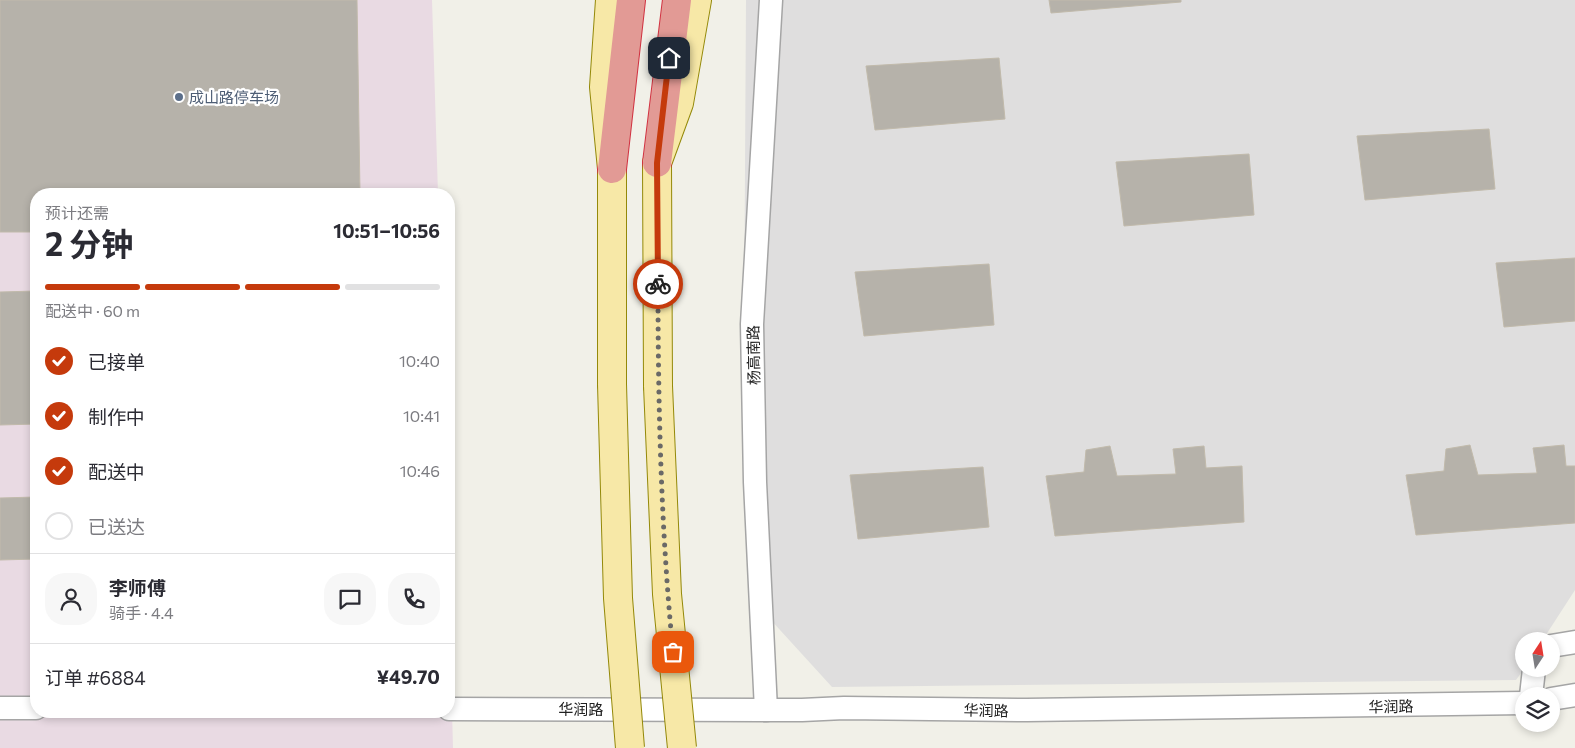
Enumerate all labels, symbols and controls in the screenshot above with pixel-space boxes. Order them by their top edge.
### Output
pin [648,37,690,79]
icon: home [655,44,683,72]
place label: 成山路停车场 [189,88,279,106]
marker: 成山路停车场 [173,91,185,103]
text: 预计还需 [45,203,109,222]
text: 10:51–10:56 [333,219,440,242]
text: 2 分钟 [45,223,133,263]
courier [633,259,683,309]
icon: bike [644,270,672,298]
text: 配送中 · 60 m [45,301,140,320]
street label: 杨高南路 [743,325,763,385]
icon: check [45,347,73,375]
text: 已接单 [88,350,145,373]
text: 10:40 [399,351,440,370]
icon: check [45,402,73,430]
text: 制作中 [88,405,145,428]
text: 10:41 [403,406,440,425]
icon: check [45,457,73,485]
text: 配送中 [88,460,145,483]
text: 10:46 [400,461,440,480]
text: 已送达 [88,515,145,538]
button: person [45,573,97,625]
button: chat [324,573,376,625]
button: phone [388,573,440,625]
text: 李师傅 [109,576,166,599]
text: 骑手 · 4.4 [109,603,174,622]
pin [652,631,694,673]
north arrow [1515,632,1560,678]
map controls [1515,632,1560,732]
icon: bag [659,638,687,666]
text: ¥49.70 [377,665,440,688]
text: 订单 #6884 [45,666,146,689]
button: layers [1515,687,1560,732]
street label: 华润路 [1368,697,1414,715]
street label: 华润路 [558,700,604,718]
street label: 华润路 [963,701,1009,719]

